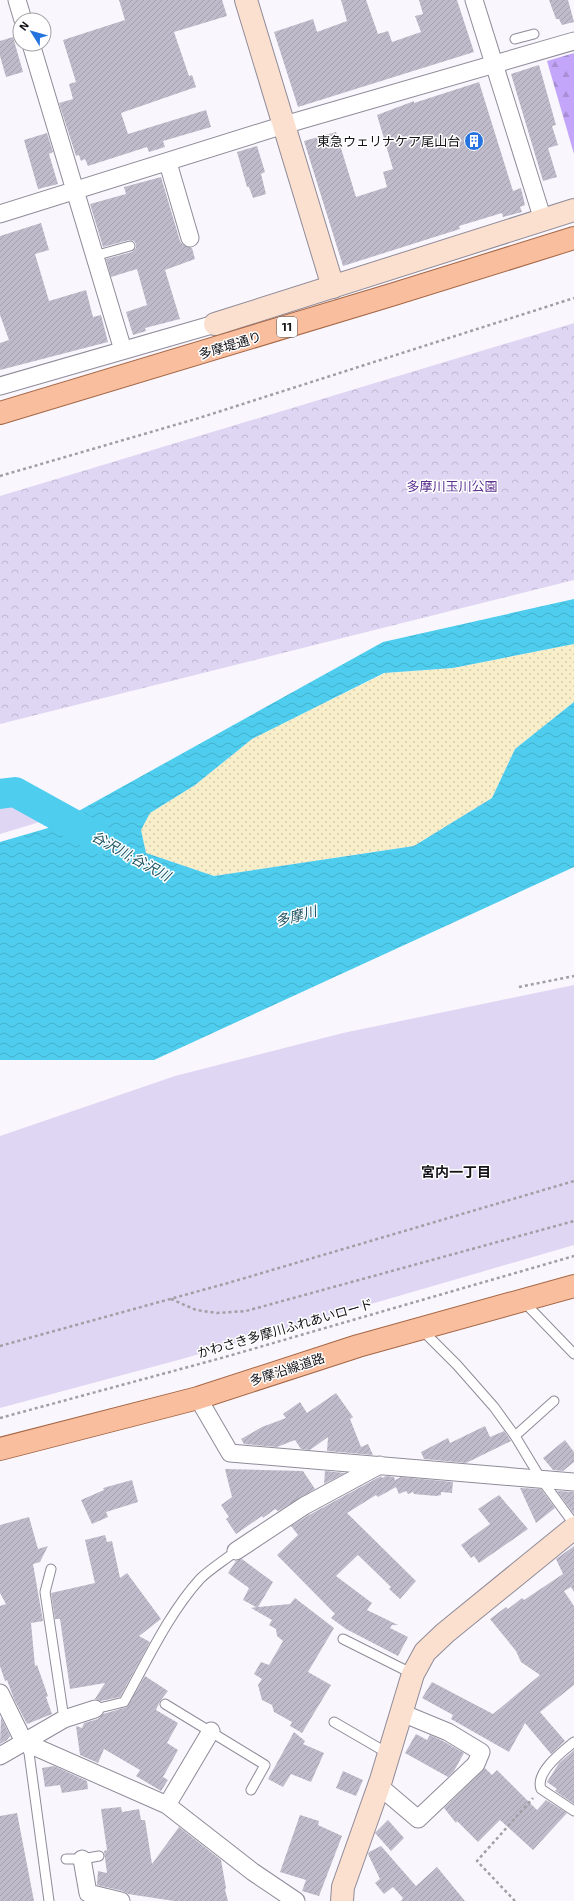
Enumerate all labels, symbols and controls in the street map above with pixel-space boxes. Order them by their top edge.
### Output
north arrow [12,12,52,52]
text: N [16,19,31,33]
building icon: 東急ウェリナケア尾山台 [463,130,485,152]
place label: 東急ウェリナケア尾山台 [317,133,460,149]
road number: 11 [277,317,297,337]
street label: 多摩堤通り [197,328,263,362]
park label: 多摩川玉川公園 [406,478,498,494]
water label: 谷沢川;谷沢川 [89,827,175,885]
water label: 多摩川 [273,901,320,929]
district label: 宮内一丁目 [421,1163,491,1180]
street label: かわさき多摩川ふれあいロード [195,1295,375,1361]
street label: 多摩沿線道路 [247,1349,327,1389]

